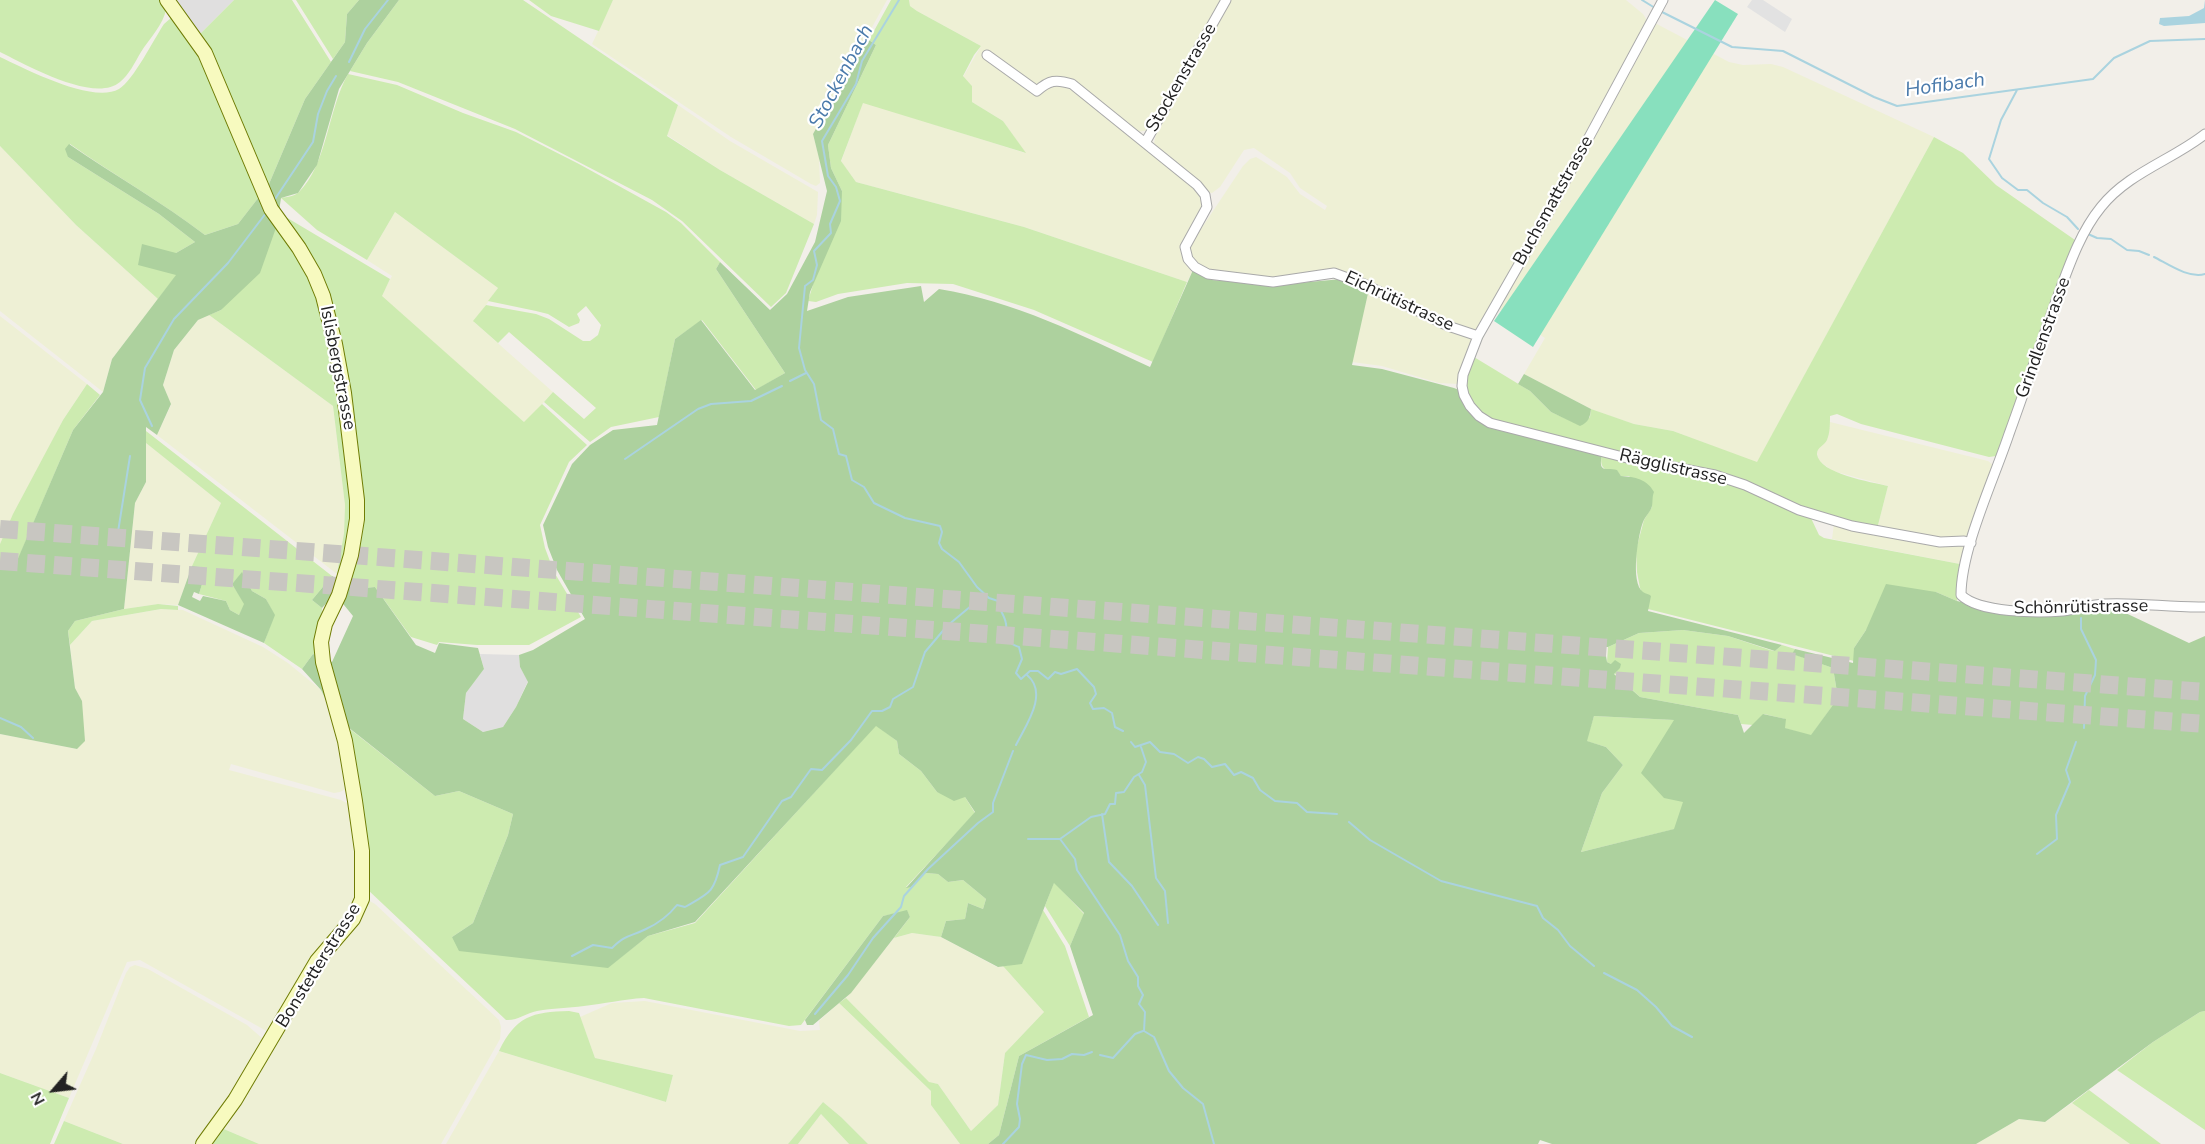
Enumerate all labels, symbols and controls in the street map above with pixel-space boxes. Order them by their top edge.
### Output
street label: Stockenstrasse [1142,20,1222,136]
water label: Stockenbach [805,21,879,133]
water label: Hofibach [1904,69,1986,103]
street label: Buchsmattstrasse [1510,133,1598,269]
street label: Eichrütistrasse [1341,267,1457,337]
street label: Grindlenstrasse [2012,275,2076,401]
street label: Islisbergstrasse [314,304,360,432]
street label: Rägglistrasse [1617,445,1729,491]
street label: Schönrütistrasse [2014,596,2148,620]
street label: Bonstetterstrasse [272,900,366,1032]
north arrow [24,1060,84,1120]
text: N [26,1088,51,1109]

